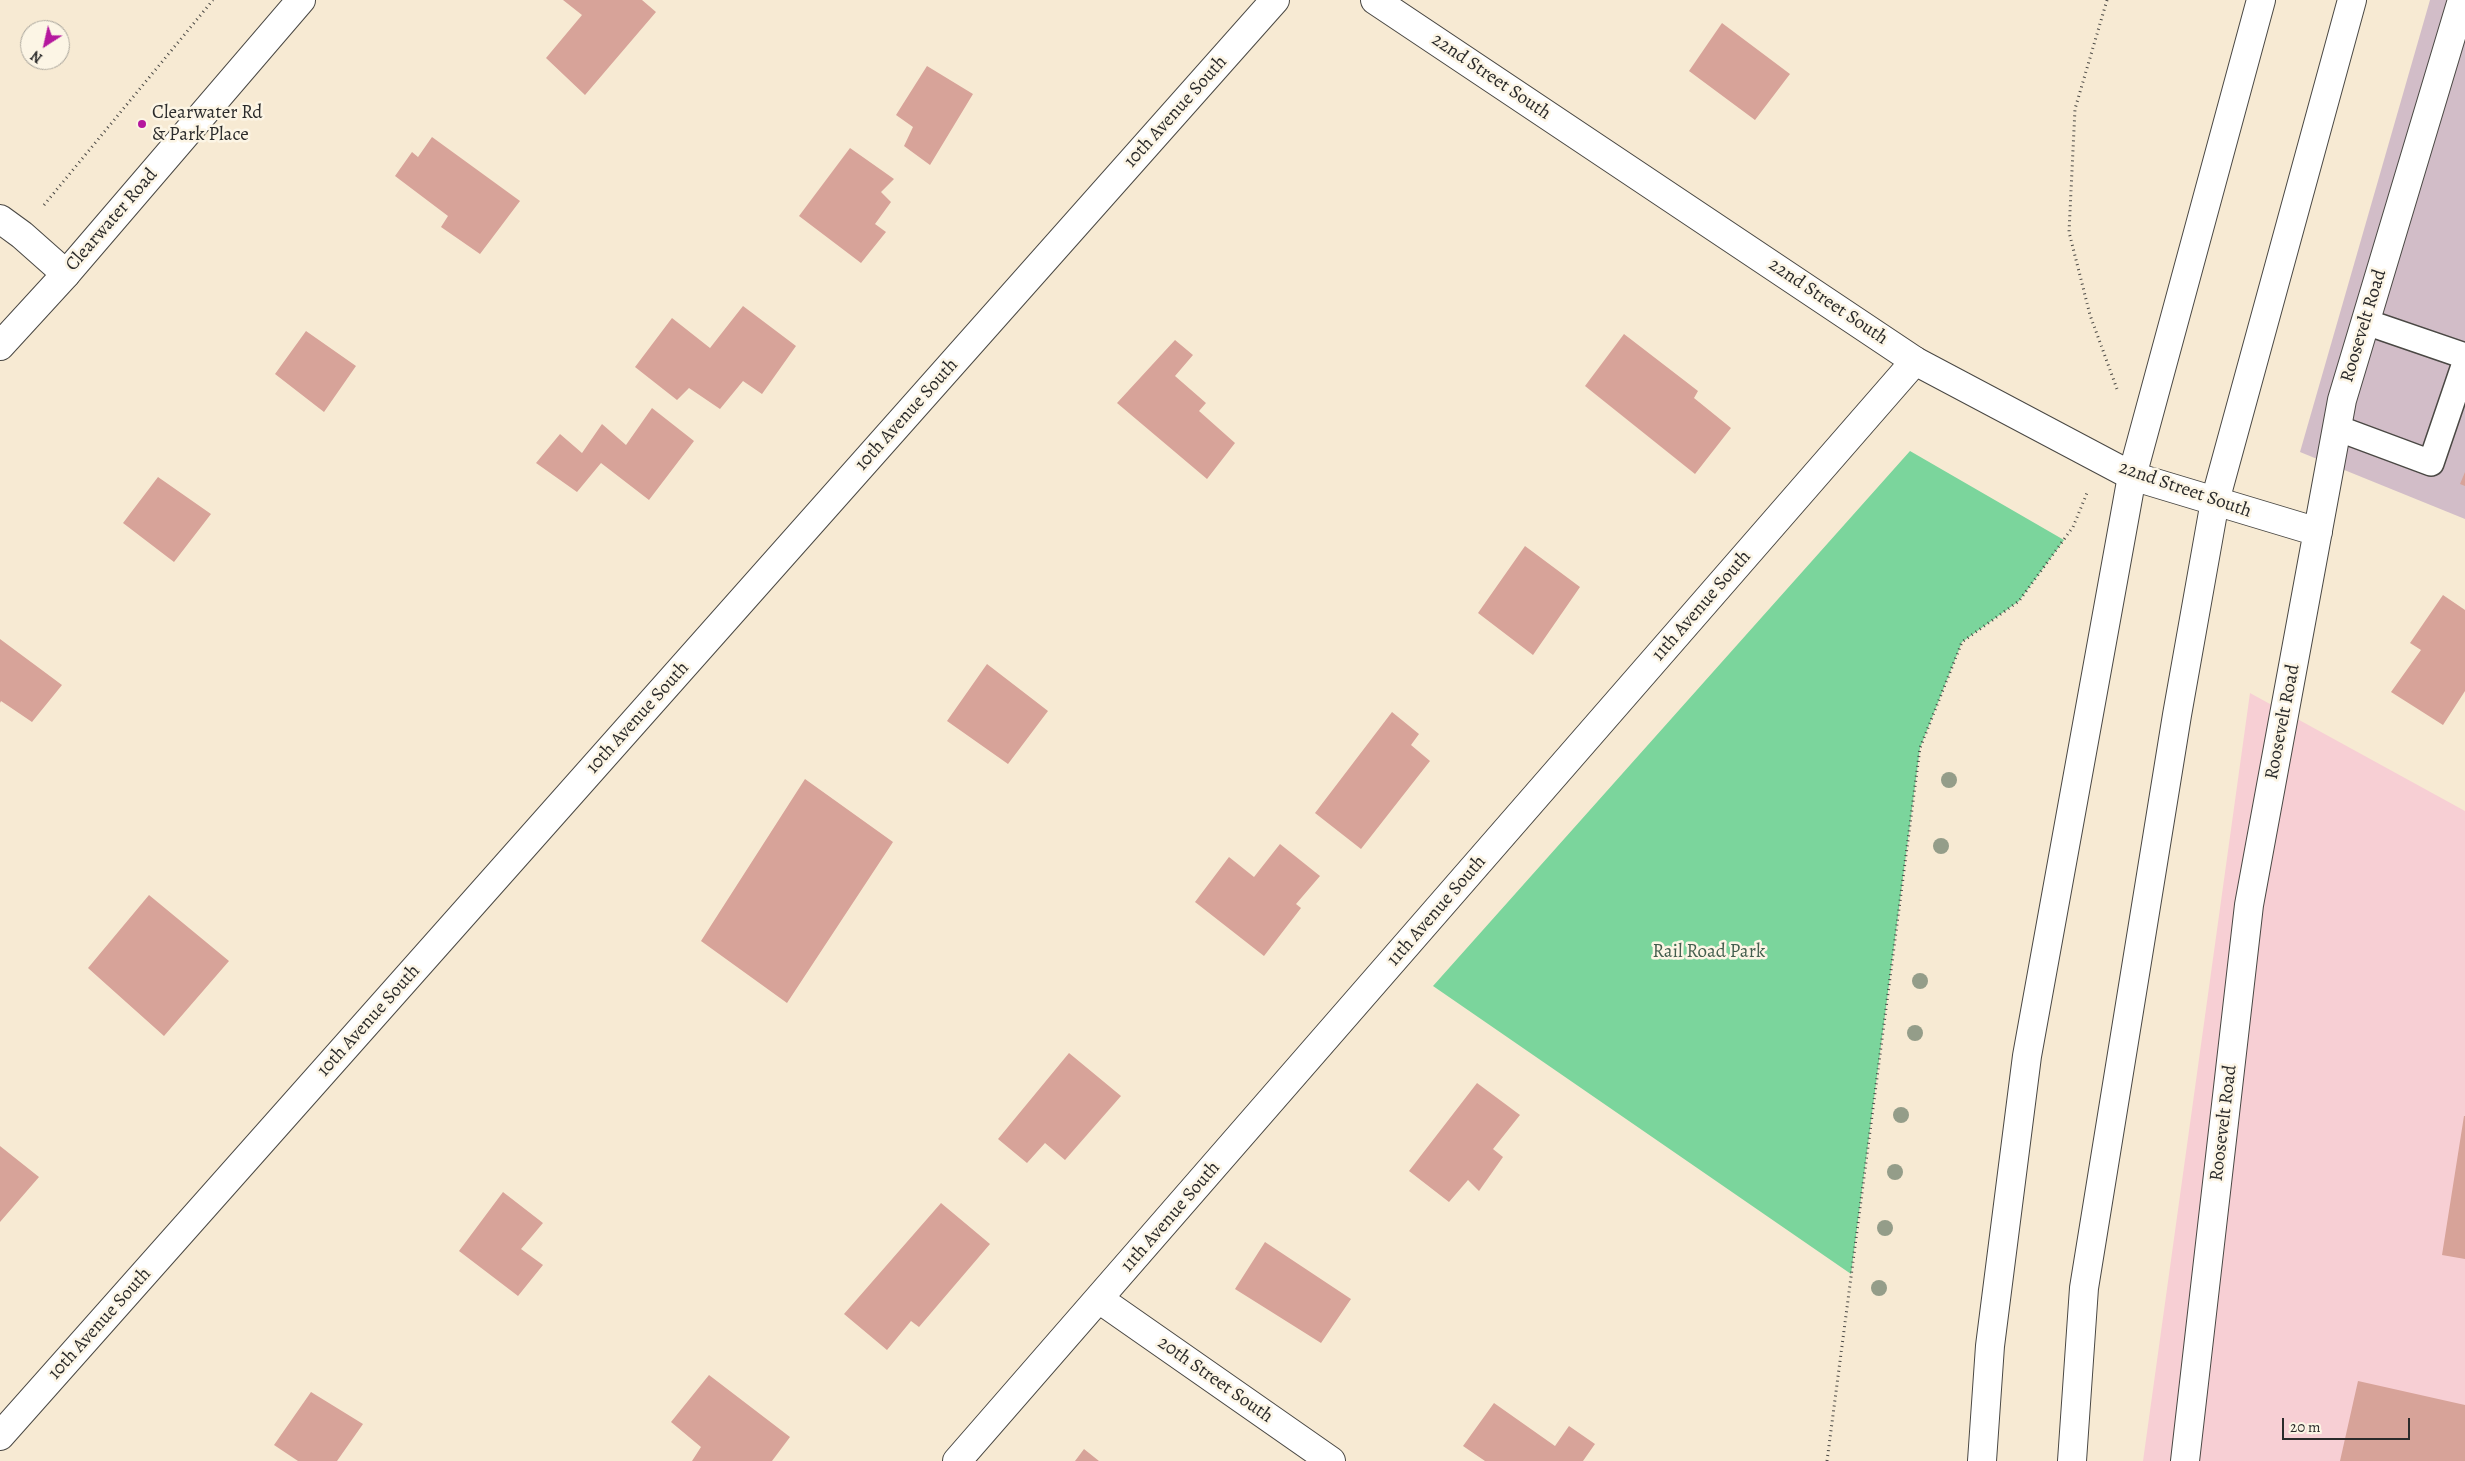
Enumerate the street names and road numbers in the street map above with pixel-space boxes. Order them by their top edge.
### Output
street label: 22nd Street South [1427,29,1555,125]
street label: 10th Avenue South [1120,51,1232,173]
street label: Clearwater Road [61,164,163,276]
street label: 22nd Street South [1764,254,1892,350]
street label: Roosevelt Road [2336,267,2392,385]
street label: 10th Avenue South [851,354,963,476]
street label: 22nd Street South [2116,457,2254,523]
street label: 11th Avenue South [1648,546,1756,666]
street label: 10th Avenue South [582,657,694,779]
street label: Roosevelt Road [2261,662,2305,782]
street label: 11th Avenue South [1383,851,1491,971]
street label: 10th Avenue South [313,960,425,1082]
street label: Roosevelt Road [2206,1064,2242,1182]
street label: 11th Avenue South [1117,1157,1225,1277]
street label: 10th Avenue South [44,1263,156,1385]
street label: 20th Street South [1153,1332,1277,1428]

